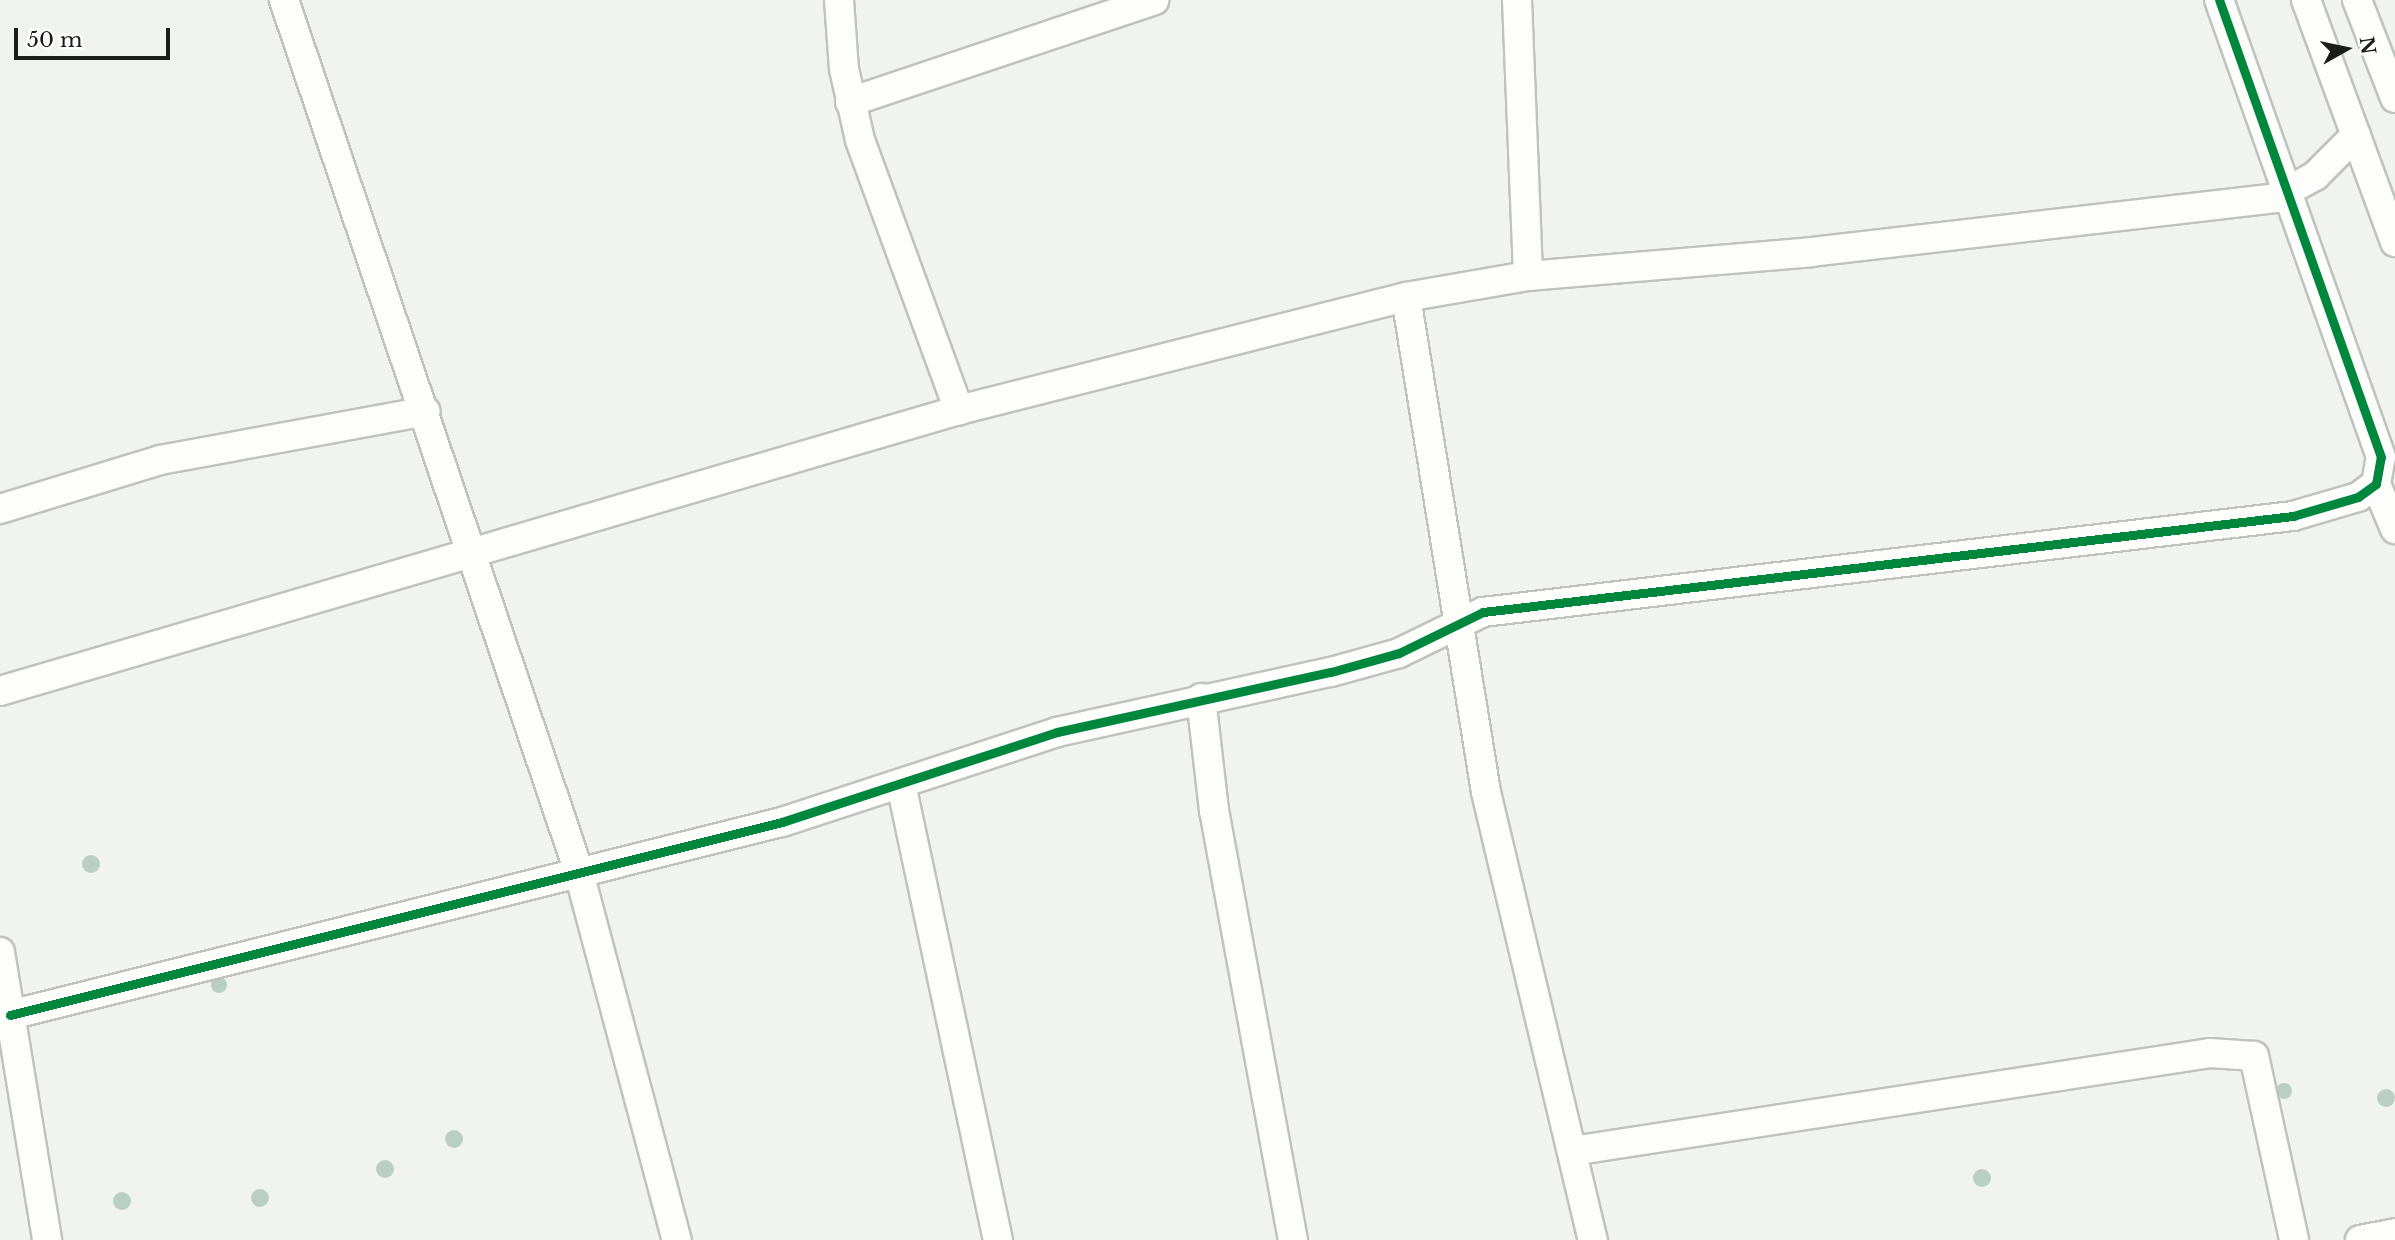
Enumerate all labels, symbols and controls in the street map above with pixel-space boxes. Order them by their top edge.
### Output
scale bar [18,14,173,58]
north arrow [2311,14,2381,84]
text: 50 m [27,27,82,53]
text: N [2354,35,2380,56]

